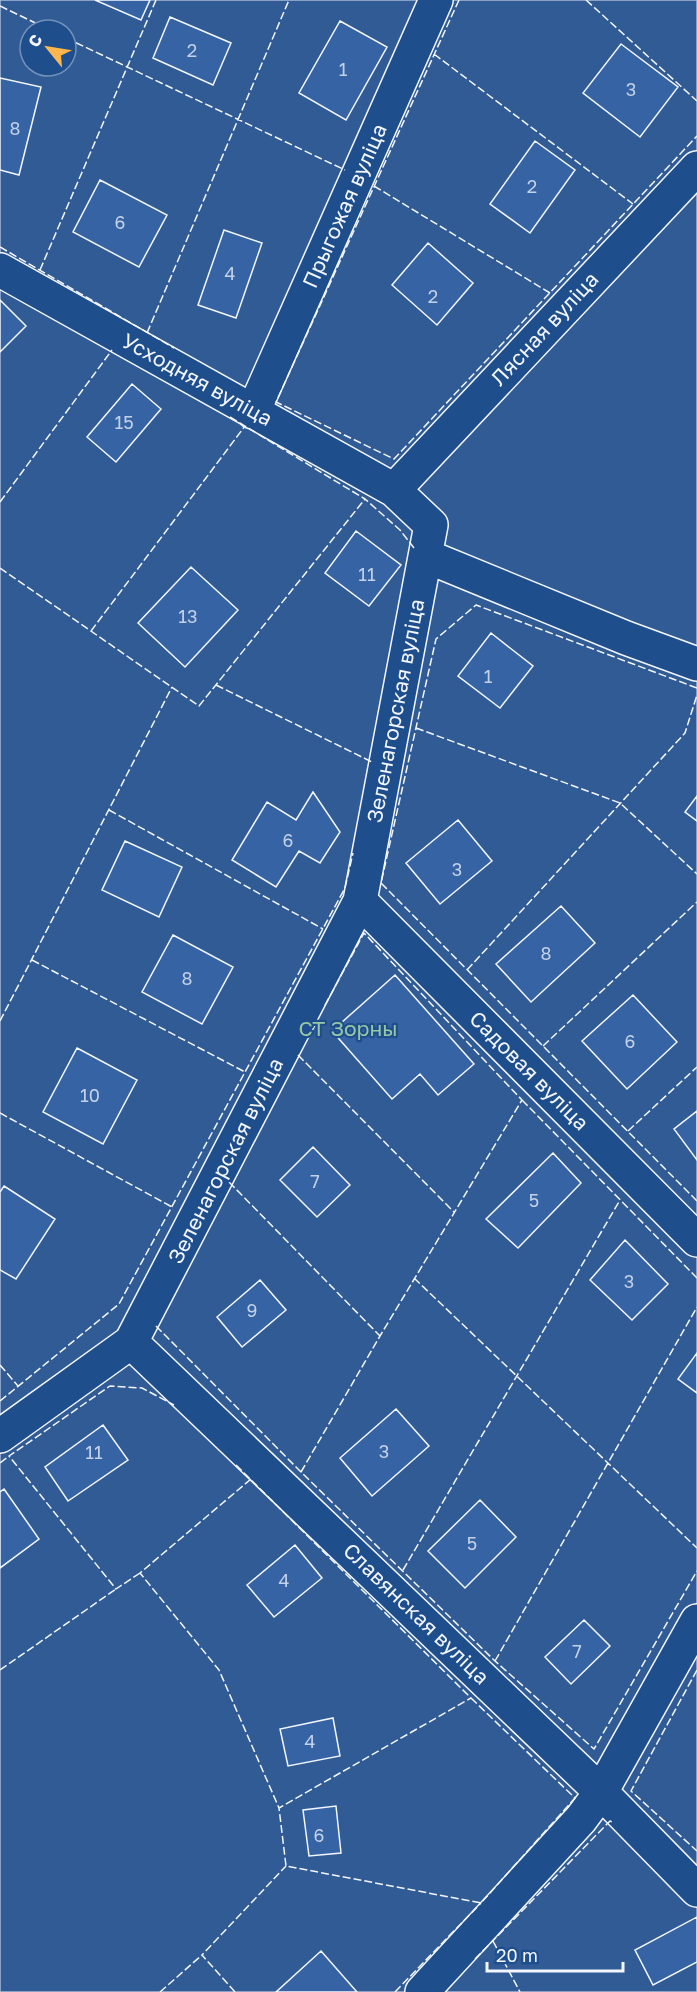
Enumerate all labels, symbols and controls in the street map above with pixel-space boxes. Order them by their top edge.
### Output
north arrow [18,18,78,78]
text: С [24,31,47,50]
house number: 2 [187,39,197,61]
house number: 1 [339,58,348,80]
house number: 3 [626,78,636,100]
house number: 8 [10,117,20,139]
street label: Прыгожая вуліца [296,119,392,292]
house number: 2 [527,175,537,197]
house number: 6 [115,211,125,233]
house number: 4 [225,262,236,284]
street label: Лясная вуліца [485,266,604,391]
house number: 2 [428,285,438,307]
street label: Усходняя вуліца [118,327,277,431]
house number: 15 [114,411,134,433]
house number: 11 [358,563,376,585]
street label: Зеленагорская вуліца [361,597,430,825]
house number: 13 [178,605,198,627]
house number: 1 [484,665,493,687]
house number: 6 [283,829,293,851]
house number: 3 [452,858,462,880]
house number: 8 [541,942,551,964]
house number: 8 [182,967,192,989]
street label: Садовая вуліца [465,1005,595,1135]
park label: СТ Зорны [298,1015,398,1041]
house number: 6 [625,1030,635,1052]
street label: Зеленагорская вуліца [162,1053,288,1268]
house number: 10 [80,1084,100,1106]
house number: 7 [310,1170,320,1192]
house number: 5 [529,1189,539,1211]
house number: 3 [624,1270,634,1292]
house number: 9 [247,1299,257,1321]
house number: 3 [379,1440,389,1462]
house number: 11 [85,1441,103,1463]
house number: 5 [467,1532,477,1554]
street label: Славянская вуліца [338,1537,495,1690]
house number: 4 [279,1569,290,1591]
house number: 7 [572,1640,582,1662]
house number: 4 [305,1730,316,1752]
house number: 6 [314,1824,324,1846]
scale bar [487,1935,624,1973]
text: 20 m [496,1944,538,1966]

